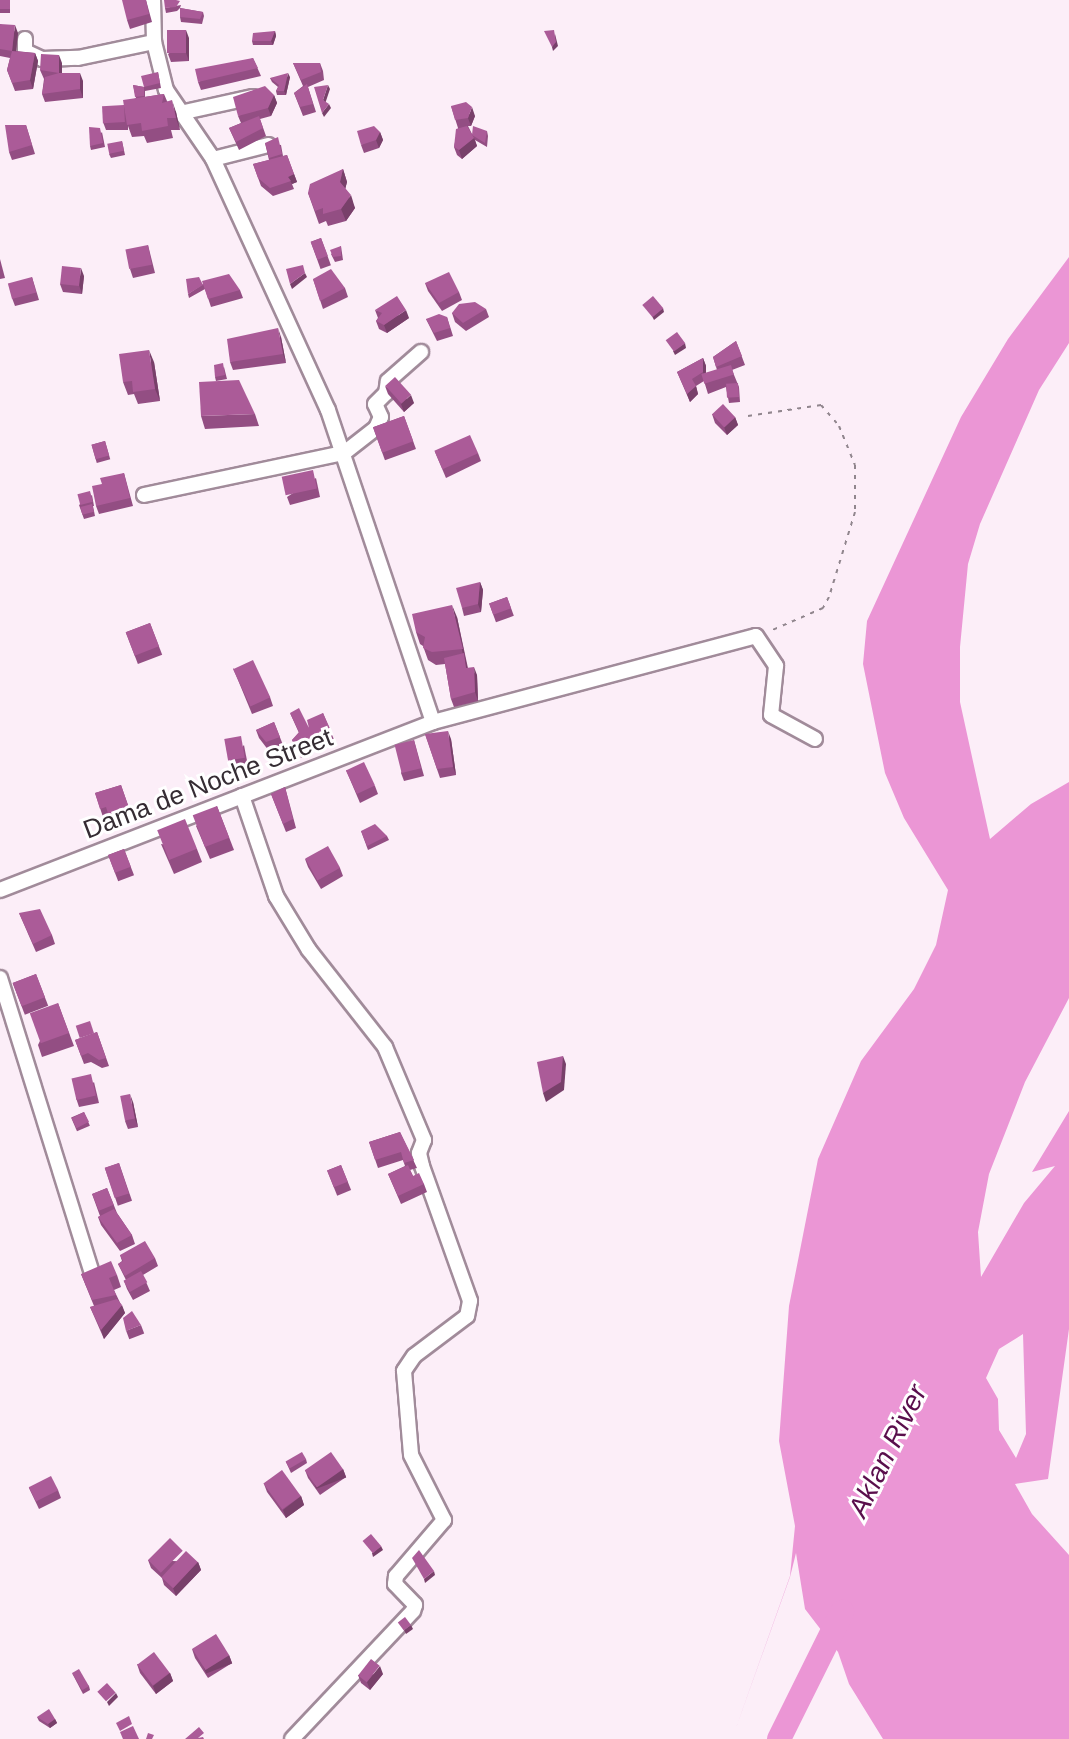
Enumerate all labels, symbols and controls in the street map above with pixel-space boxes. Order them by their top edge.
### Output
street label: Dama de Noche Street [79,722,337,846]
water label: Aklan River [842,1379,934,1523]

